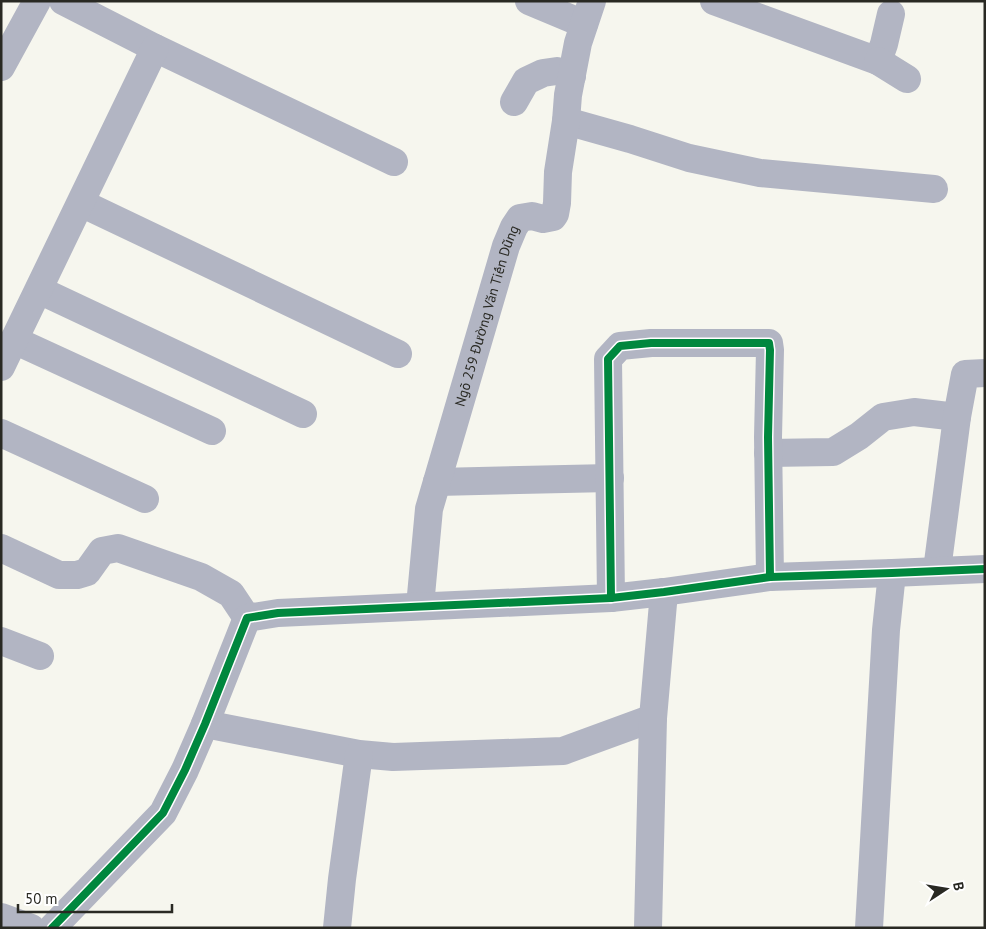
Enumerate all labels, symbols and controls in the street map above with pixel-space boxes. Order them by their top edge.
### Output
street label: Ngõ 259 Đường Văn Tiến Dũng [450,222,523,409]
north arrow [921,864,971,914]
text: B [949,880,968,892]
scale bar [18,882,171,914]
text: 50 m [25,889,58,908]

